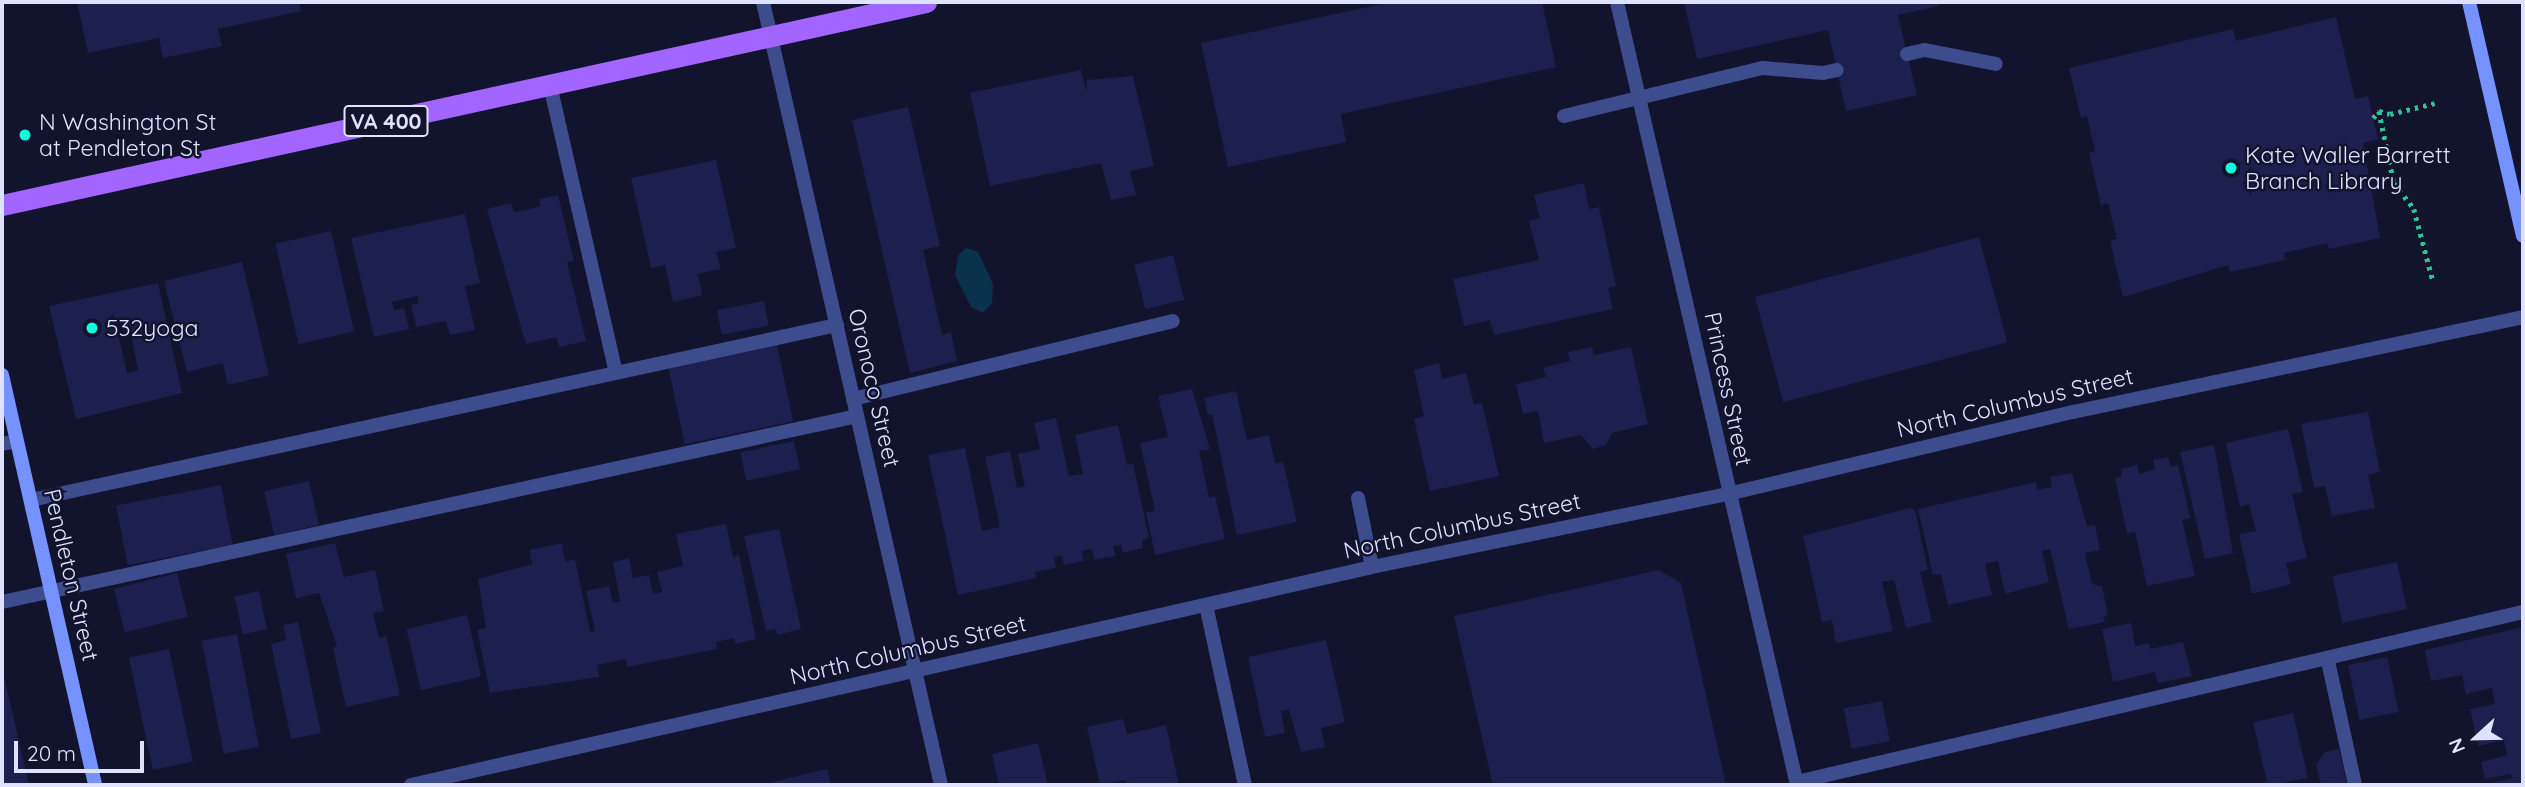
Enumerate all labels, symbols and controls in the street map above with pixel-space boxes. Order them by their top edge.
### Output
road number: VA 400 [342,104,430,138]
place label: N Washington St at Pendleton St [39,108,216,162]
marker: N Washington St at Pendleton St [17,127,33,143]
place label: Kate Waller Barrett Branch Library [2245,141,2451,195]
marker: Kate Waller Barrett Branch Library [2223,160,2239,176]
street label: Oronoco Street [842,306,906,470]
street label: Princess Street [1698,310,1758,468]
place label: 532yoga [106,314,198,342]
marker: 532yoga [84,320,100,336]
street label: North Columbus Street [1894,362,2136,444]
street label: Pendleton Street [38,486,104,664]
street label: North Columbus Street [1341,487,1583,565]
street label: North Columbus Street [787,609,1029,691]
north arrow [2441,703,2511,773]
scale bar [18,728,147,772]
text: N [2443,735,2470,757]
text: 20 m [27,740,76,766]

